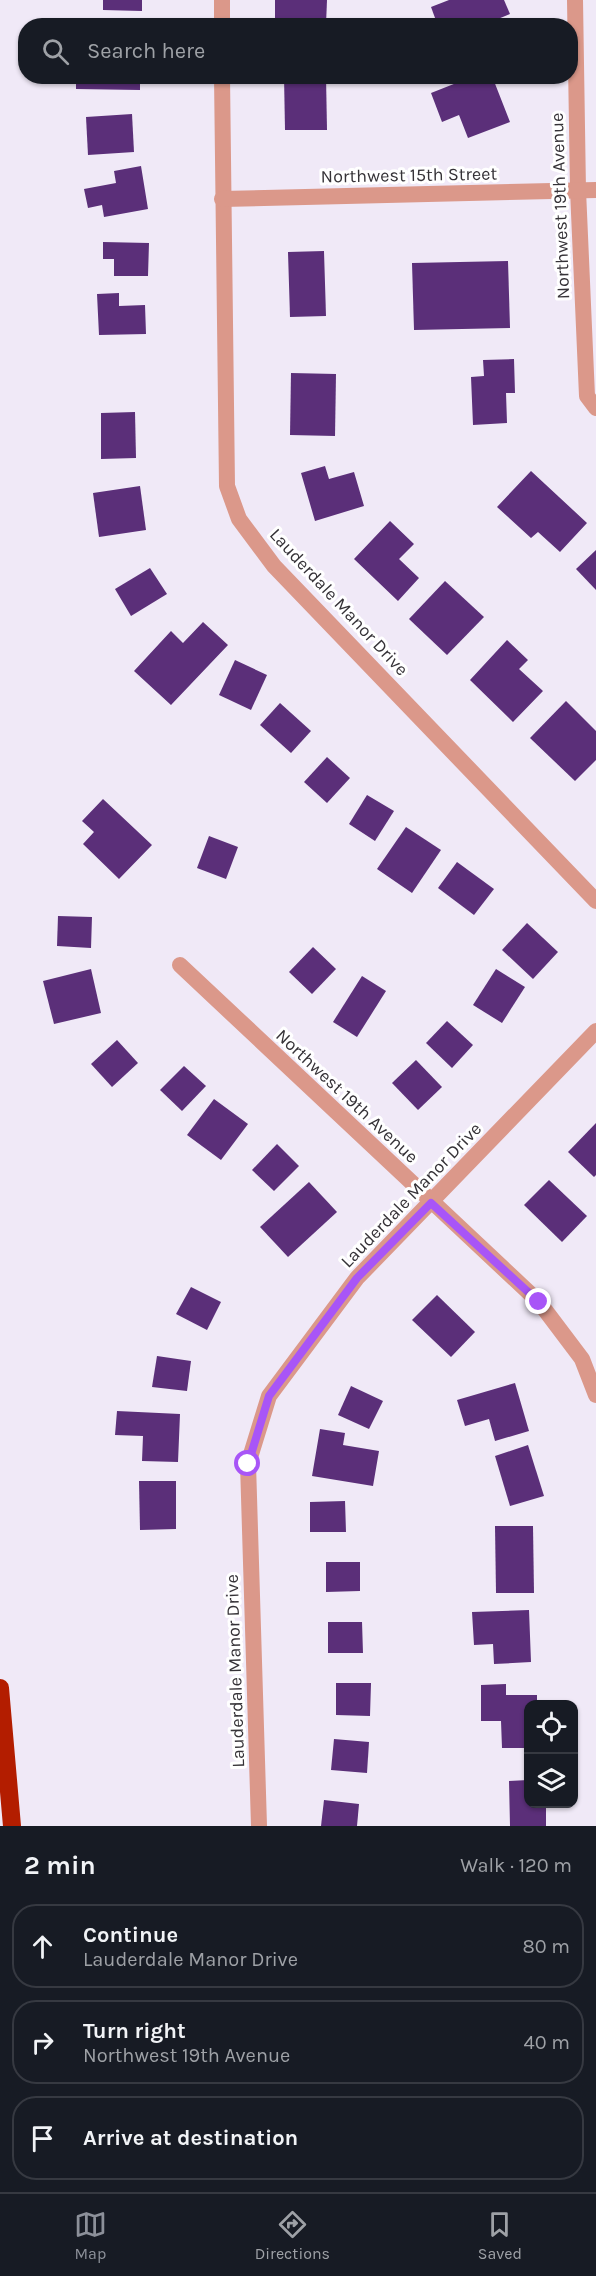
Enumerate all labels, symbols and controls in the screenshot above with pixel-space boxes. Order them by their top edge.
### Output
search box [18,18,578,84]
icon: search [39,35,72,68]
text: Search here [87,38,205,64]
street label: Northwest 19th Avenue [546,112,574,300]
street label: Northwest 15th Street [321,162,498,188]
street label: Lauderdale Manor Drive [265,524,413,680]
street label: Northwest 19th Avenue [271,1024,423,1168]
street label: Lauderdale Manor Drive [336,1118,486,1272]
route end [525,1288,551,1314]
route start [234,1450,260,1476]
street label: Lauderdale Manor Drive [221,1574,249,1768]
map controls [524,1700,578,1808]
button: locate [524,1700,578,1754]
button: layers [524,1754,578,1808]
text: 2 min [24,1850,96,1881]
text: Walk · 120 m [460,1854,572,1877]
text: Continue [83,1922,178,1948]
icon: ahead [26,1930,59,1963]
text: 80 m [522,1935,570,1958]
text: Lauderdale Manor Drive [83,1948,298,1971]
text: Turn right [83,2018,186,2044]
icon: right [26,2026,59,2059]
text: 40 m [524,2031,570,2054]
text: Northwest 19th Avenue [83,2044,290,2067]
icon: arrive [26,2122,59,2155]
text: Arrive at destination [83,2125,298,2151]
tab: Map [74,2208,107,2263]
tab: Directions [255,2208,330,2263]
tab: Saved [478,2208,522,2263]

